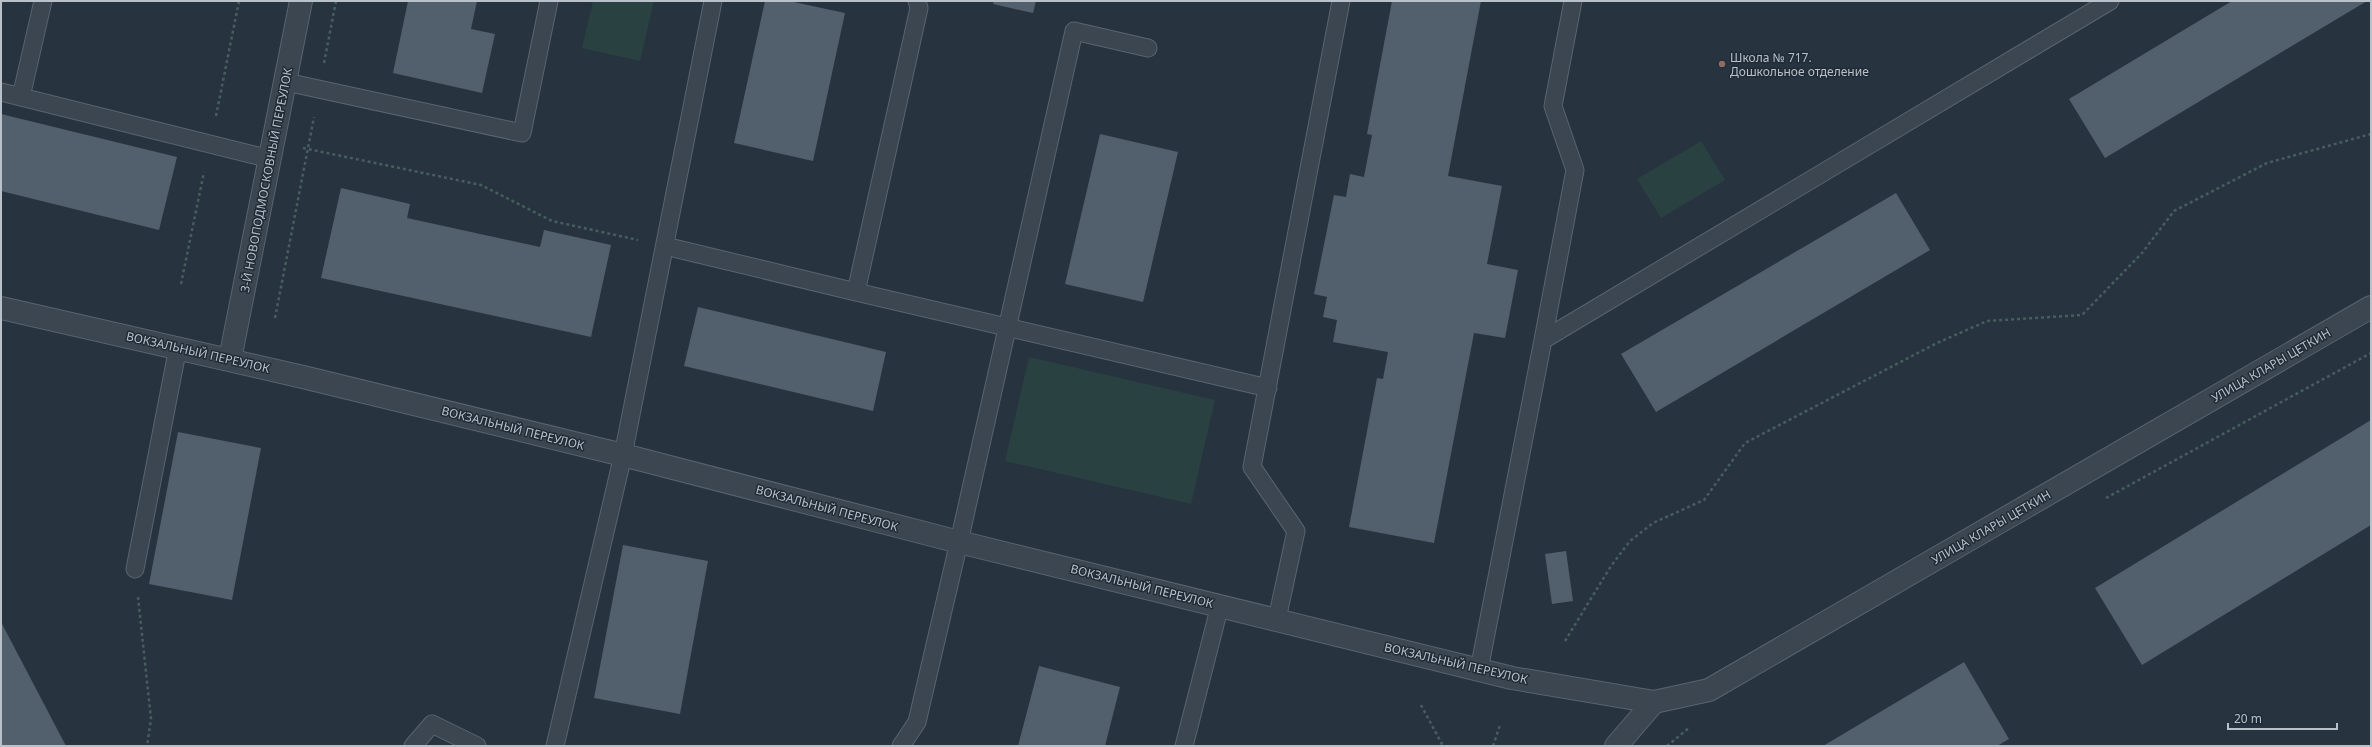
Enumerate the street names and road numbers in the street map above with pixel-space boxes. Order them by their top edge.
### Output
street label: 3-Й НОВОПОДМОСКОВНЫЙ ПЕРЕУЛОК [236,66,296,294]
street label: УЛИЦА КЛАРЫ ЦЕТКИН [2208,324,2334,406]
street label: ВОКЗАЛЬНЫЙ ПЕРЕУЛОК [125,327,272,377]
street label: ВОКЗАЛЬНЫЙ ПЕРЕУЛОК [440,402,587,454]
street label: ВОКЗАЛЬНЫЙ ПЕРЕУЛОК [754,481,901,535]
street label: УЛИЦА КЛАРЫ ЦЕТКИН [1928,486,2054,568]
street label: ВОКЗАЛЬНЫЙ ПЕРЕУЛОК [1069,560,1216,612]
street label: ВОКЗАЛЬНЫЙ ПЕРЕУЛОК [1383,638,1530,688]

